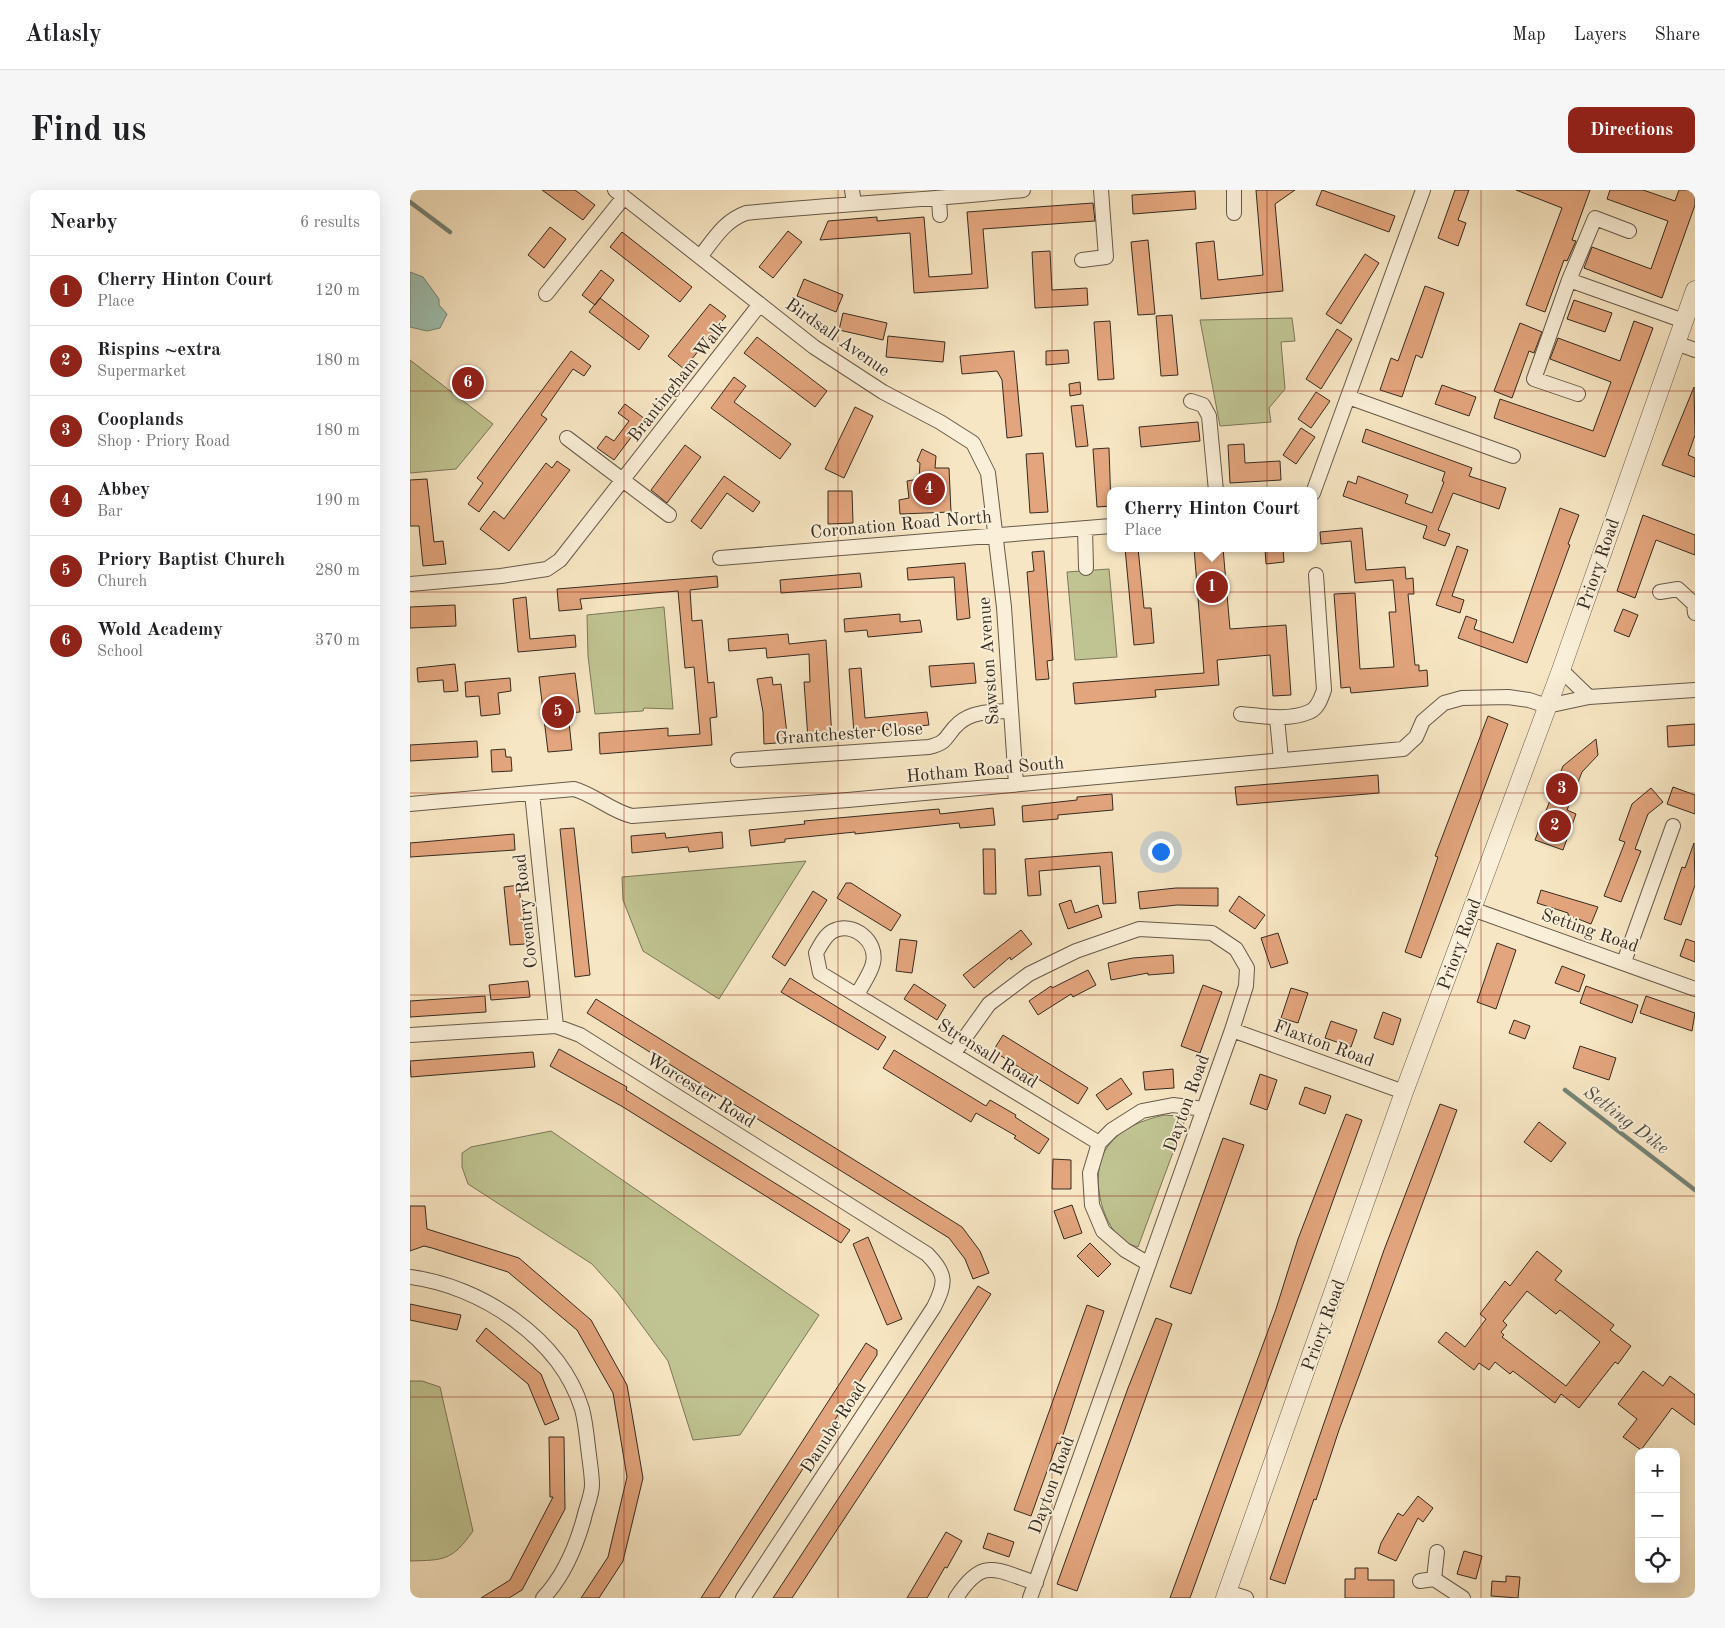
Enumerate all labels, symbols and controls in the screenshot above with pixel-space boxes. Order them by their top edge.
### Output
text: Atlasly [25,23,102,47]
text: Map [1512,26,1546,44]
text: Layers [1574,26,1626,44]
text: Share [1654,26,1700,44]
button: Directions [1568,107,1695,153]
text: Find us [30,113,146,148]
text: Nearby [50,212,118,233]
text: 6 results [300,215,360,231]
text: Cherry Hinton Court [97,271,273,290]
text: 1 [61,283,71,299]
text: 120 m [315,283,360,299]
text: Place [97,294,134,310]
street label: Birdsall Avenue [782,295,893,380]
street label: Brantingham Walk [625,318,730,445]
text: Rispins ~extra [97,341,221,360]
text: 2 [61,353,71,369]
text: 180 m [315,353,360,369]
text: Supermarket [97,364,186,380]
pin: 6 [452,364,484,402]
text: Cooplands [97,411,184,430]
text: 3 [61,423,71,439]
text: 180 m [315,423,360,439]
text: Shop · Priory Road [97,434,230,450]
pin: 4 [913,470,945,508]
text: Abbey [97,481,150,500]
popup [1107,487,1317,552]
text: 4 [61,493,71,509]
text: 190 m [315,493,360,509]
text: Cherry Hinton Court [1124,500,1300,519]
text: Bar [97,504,123,520]
street label: Coronation Road North [810,508,993,542]
street label: Priory Road [1575,516,1623,612]
text: Place [1124,523,1162,539]
text: Priory Baptist Church [97,551,285,570]
text: 5 [61,563,71,579]
text: 280 m [315,563,360,579]
pin: 1 [1196,568,1228,606]
text: Church [97,574,147,590]
street label: Sawston Avenue [976,596,1002,726]
text: Wold Academy [97,621,223,640]
text: 6 [61,633,71,649]
text: 370 m [315,633,360,649]
text: School [97,644,143,660]
pin: 5 [542,693,574,731]
street label: Grantchester Close [775,720,923,748]
street label: Hotham Road South [905,754,1065,786]
pin: 3 [1546,770,1578,808]
pin: 2 [1539,807,1571,845]
your location [1148,839,1174,865]
street label: Coventry Road [511,853,541,969]
street label: Priory Road [1435,896,1485,992]
street label: Setting Road [1539,906,1641,956]
street label: Strensall Road [934,1016,1041,1092]
street label: Flaxton Road [1271,1017,1376,1070]
street label: Worcester Road [643,1050,758,1132]
street label: Dayton Road [1161,1052,1213,1154]
water label: Setting Dike [1579,1083,1672,1159]
street label: Priory Road [1299,1277,1349,1373]
street label: Danube Road [798,1379,870,1476]
street label: Dayton Road [1026,1434,1078,1536]
map controls [1635,1448,1680,1583]
button: + [1635,1448,1680,1493]
button: − [1635,1493,1680,1538]
button: locate [1635,1538,1680,1583]

